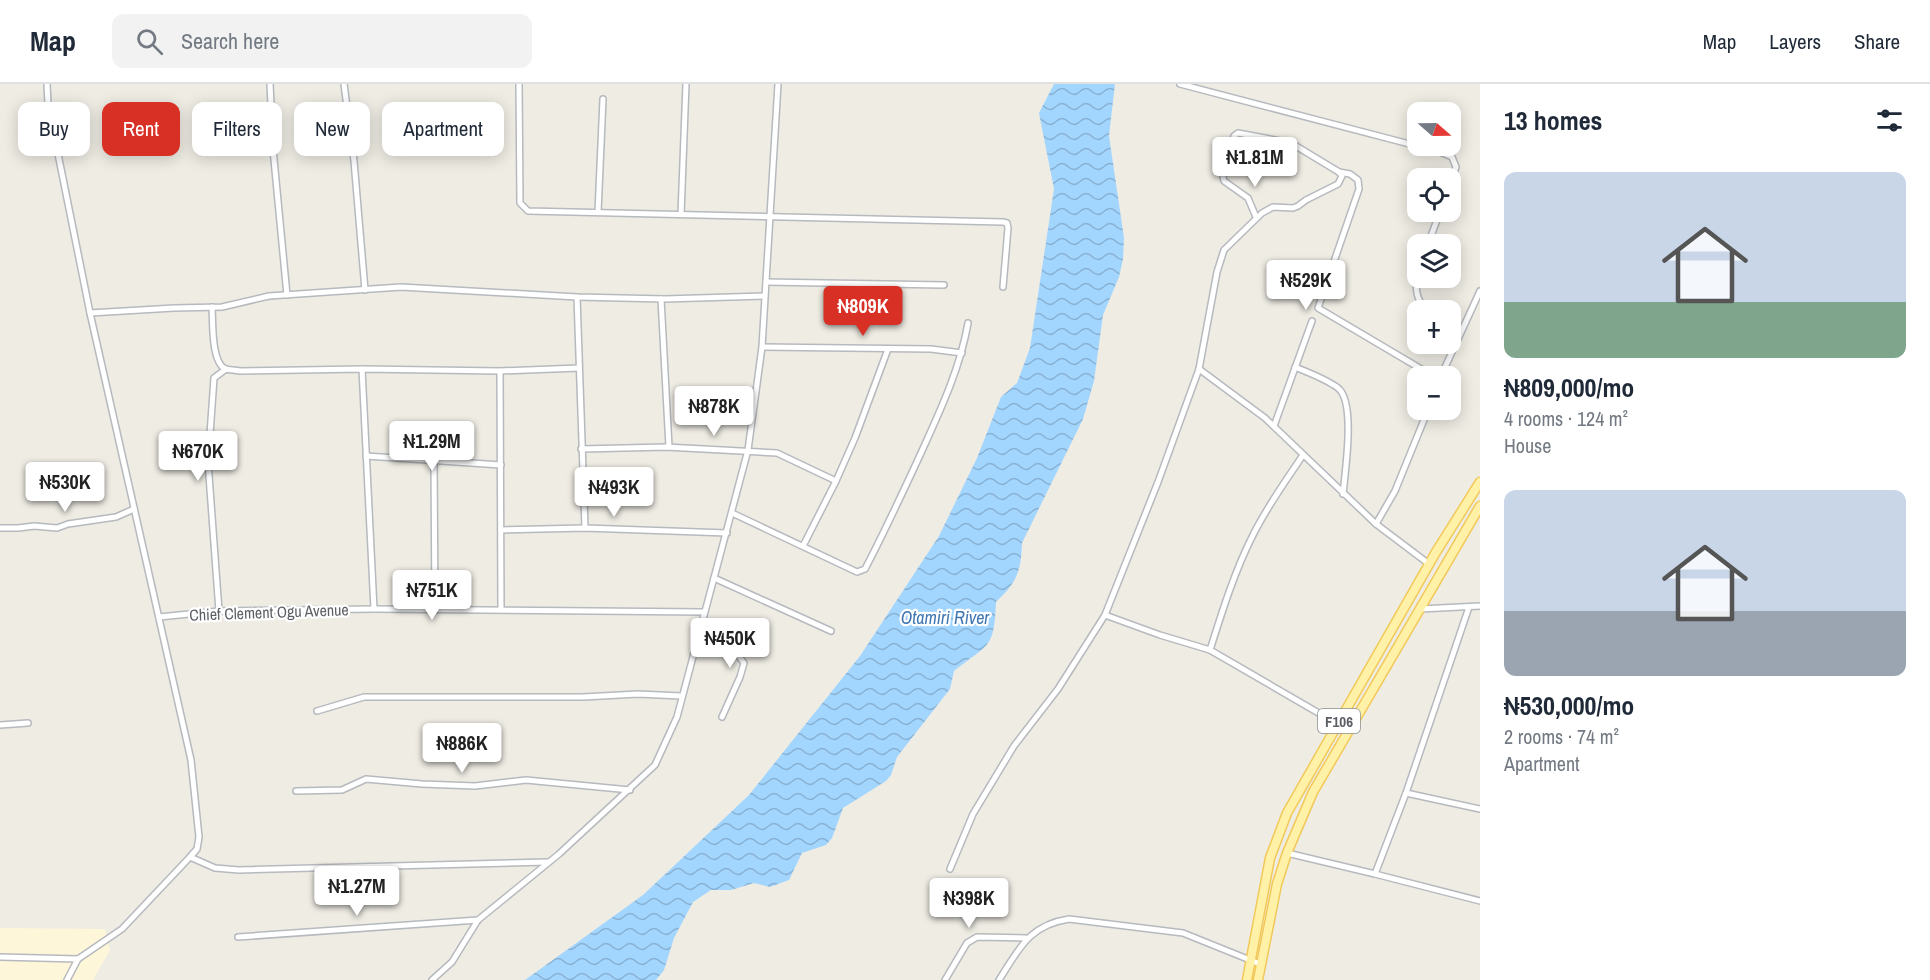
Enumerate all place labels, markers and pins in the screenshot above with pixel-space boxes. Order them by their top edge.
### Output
pin: ₦1.81M [1206,137,1304,188]
pin: ₦529K [1264,260,1348,311]
pin: ₦809K [821,286,905,337]
pin: ₦878K [672,386,756,437]
pin: ₦1.29M [383,421,481,472]
pin: ₦670K [156,431,240,482]
pin: ₦530K [23,462,107,513]
pin: ₦493K [572,467,656,518]
pin: ₦751K [390,570,474,621]
pin: ₦450K [688,618,772,669]
pin: ₦886K [420,723,504,774]
pin: ₦1.27M [308,866,406,917]
pin: ₦398K [927,878,1011,929]

